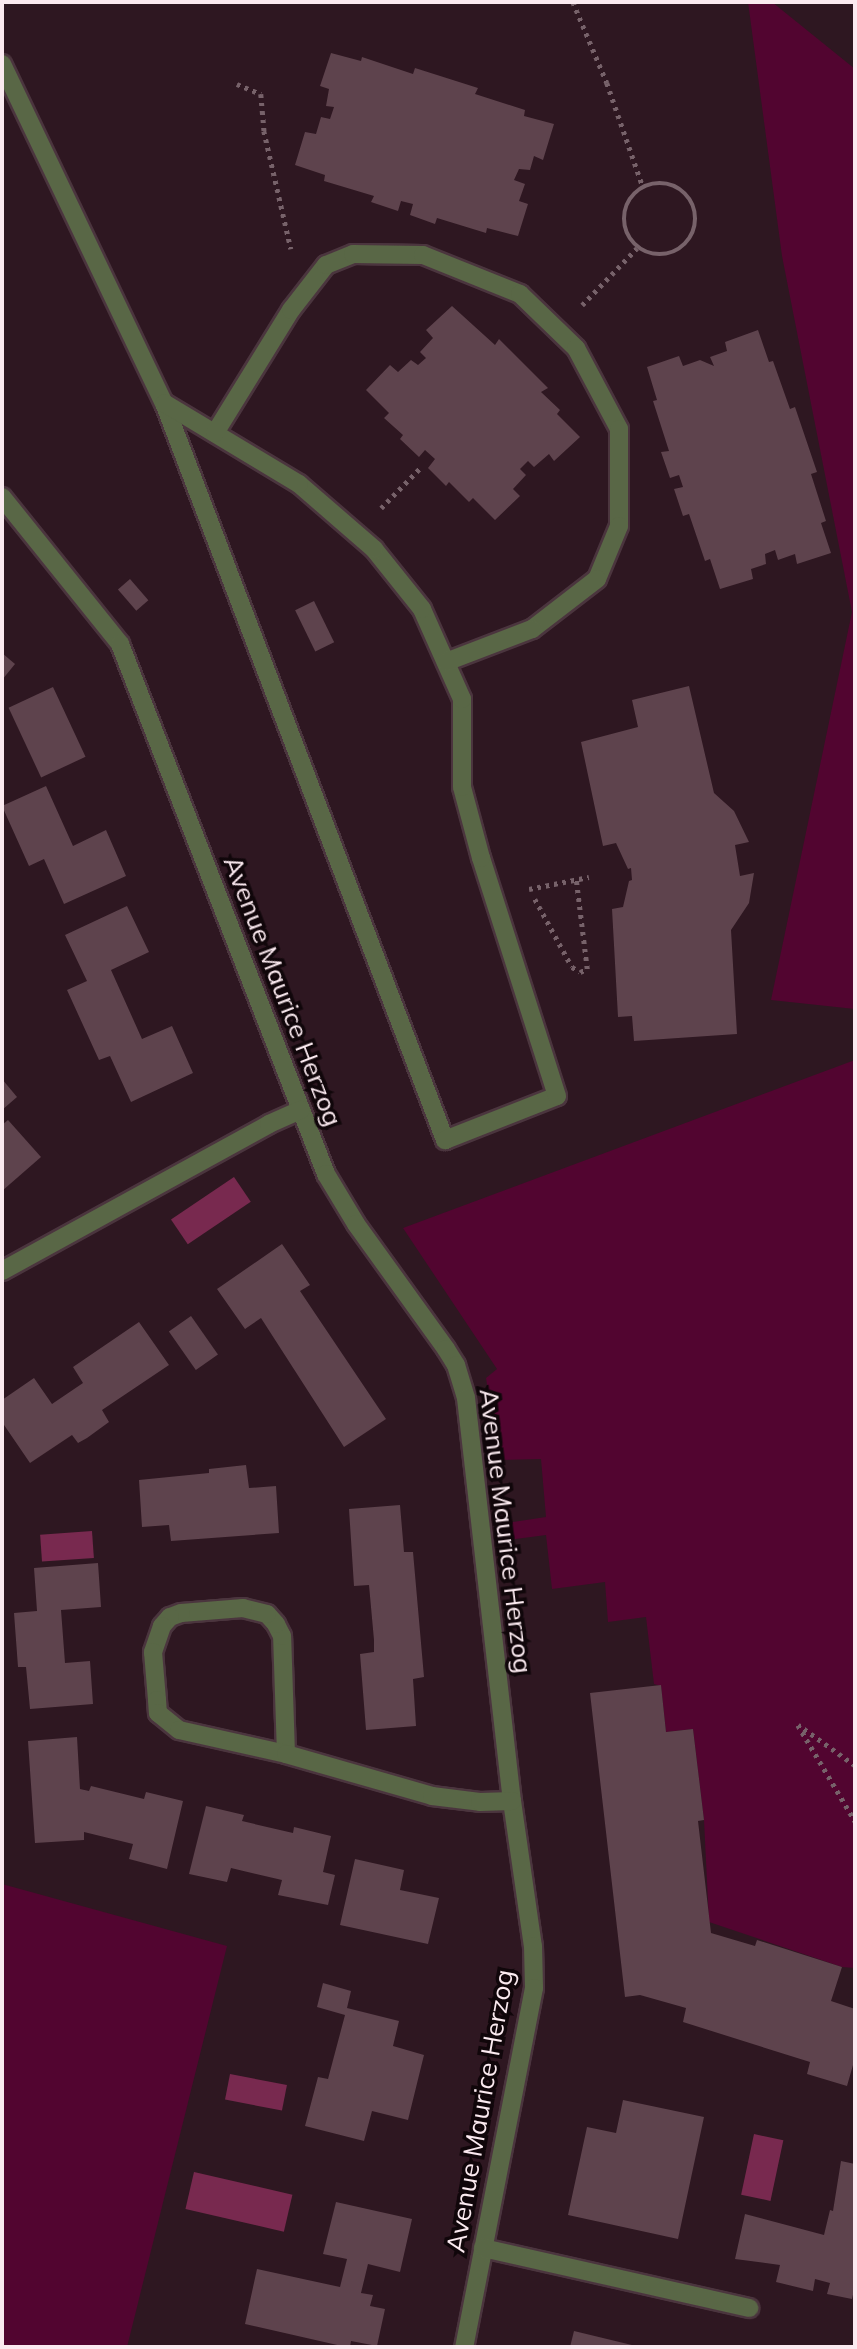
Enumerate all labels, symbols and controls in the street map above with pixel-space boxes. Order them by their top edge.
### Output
street label: Avenue Maurice Herzog [217,852,349,1130]
street label: Avenue Maurice Herzog [473,1387,539,1675]
street label: Avenue Maurice Herzog [440,1967,520,2255]

